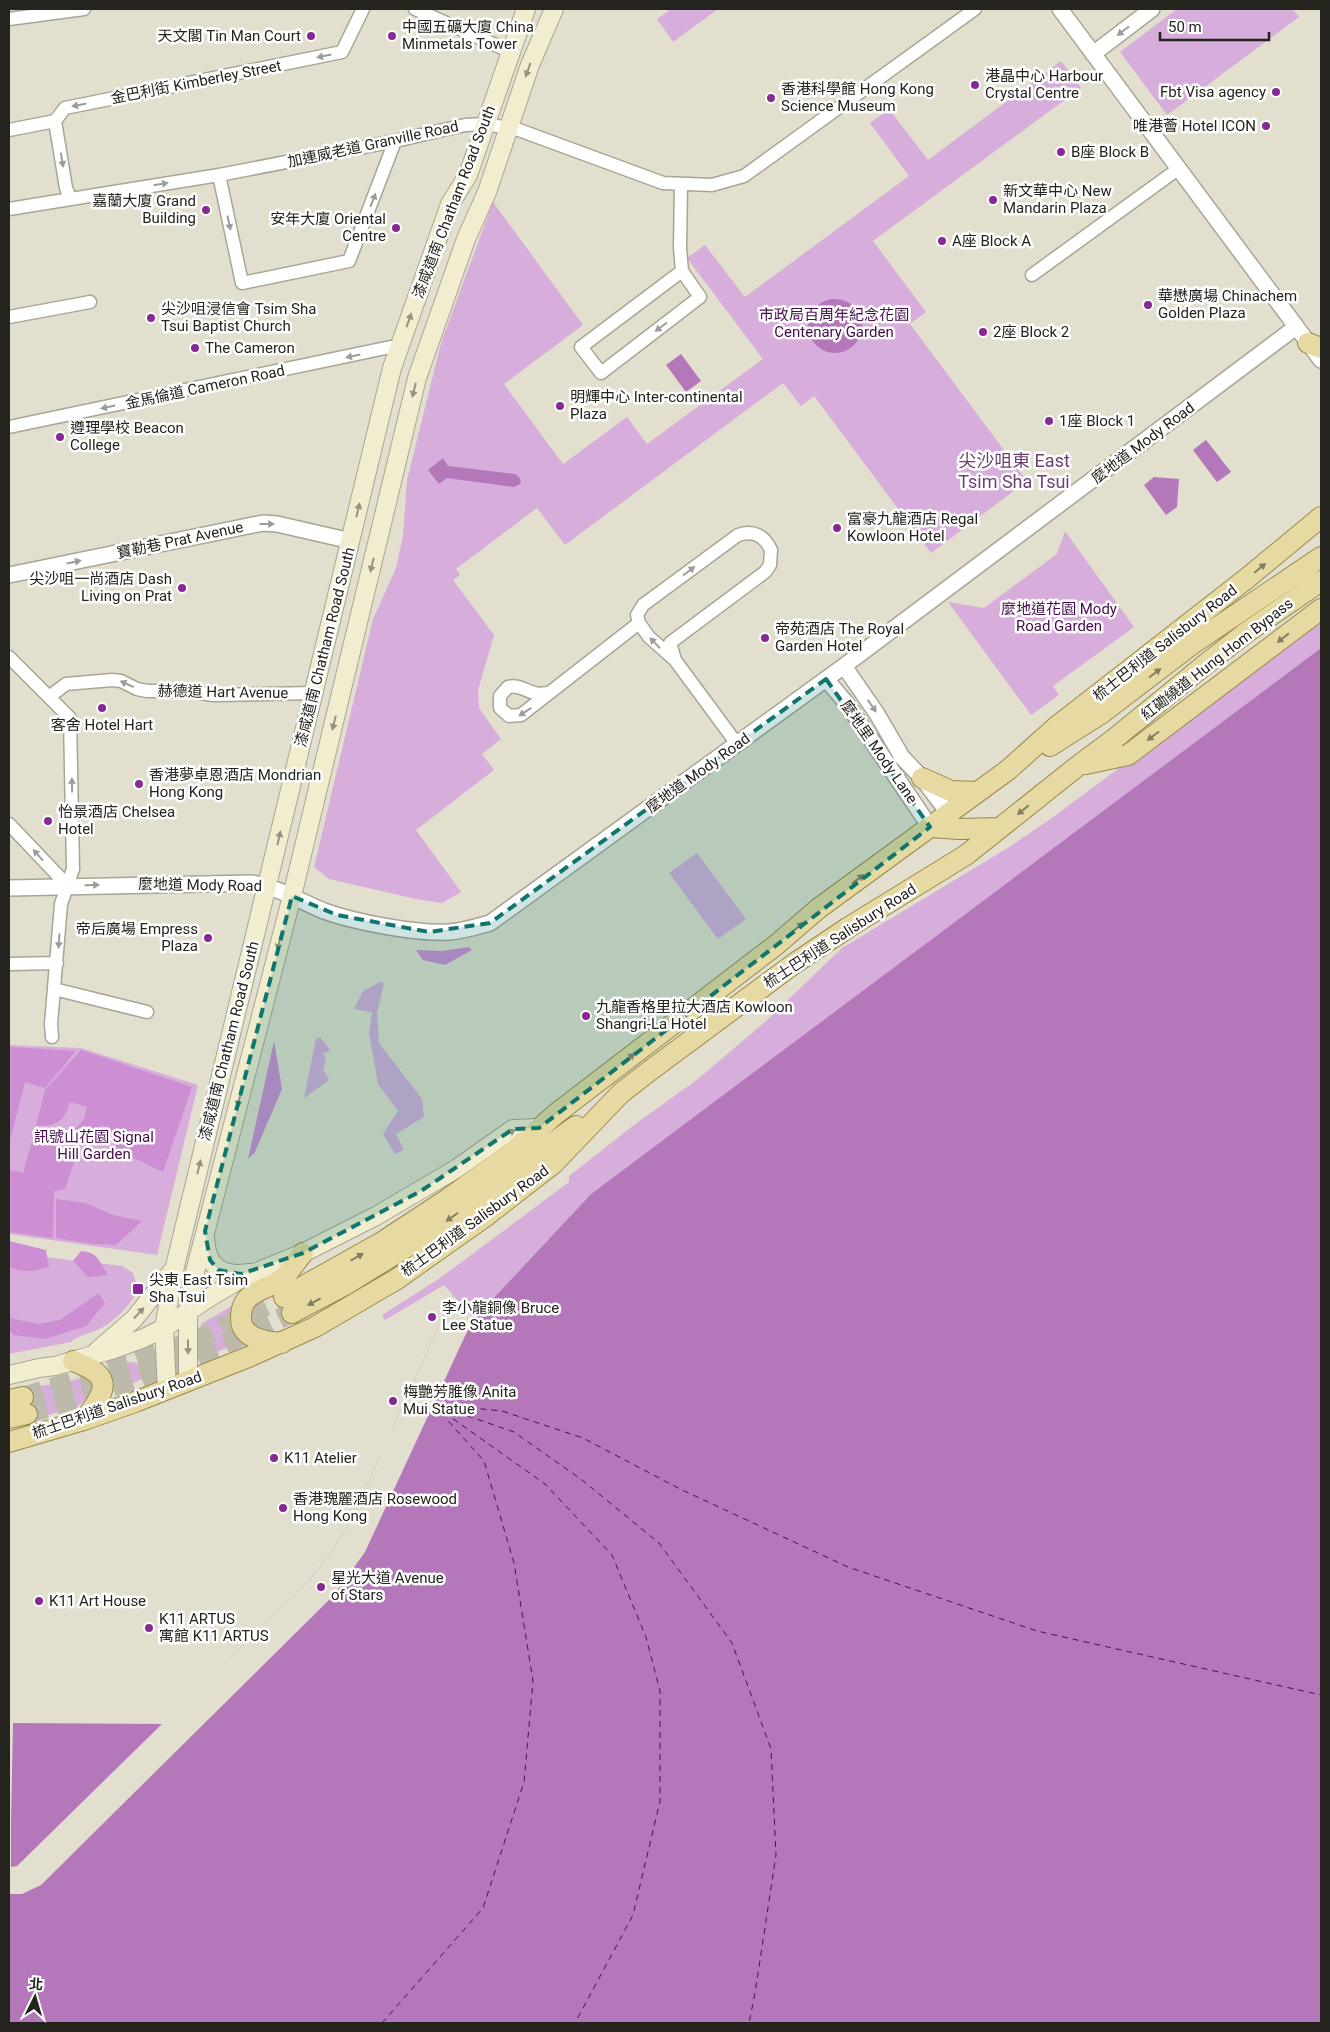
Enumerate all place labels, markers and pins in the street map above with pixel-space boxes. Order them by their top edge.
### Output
place label: 中國五礦大廈 China Minmetals Tower [402,18,534,53]
place label: 天文閣 Tin Man Court [157,27,301,45]
marker: 天文閣 Tin Man Court [305,30,317,42]
marker: 中國五礦大廈 China Minmetals Tower [386,30,398,42]
place label: 港晶中心 Harbour Crystal Centre [985,67,1103,102]
marker: 港晶中心 Harbour Crystal Centre [969,79,981,91]
place label: 香港科學館 Hong Kong Science Museum [781,80,934,115]
place label: Fbt Visa agency [1160,83,1266,101]
marker: Fbt Visa agency [1270,86,1282,98]
marker: 香港科學館 Hong Kong Science Museum [765,92,777,104]
place label: 唯港薈 Hotel ICON [1133,117,1256,135]
marker: 唯港薈 Hotel ICON [1260,120,1272,132]
place label: B座 Block B [1071,143,1149,161]
marker: B座 Block B [1055,146,1067,158]
place label: 新文華中心 New Mandarin Plaza [1003,182,1112,217]
place label: 嘉蘭大廈 Grand Building [92,192,196,227]
marker: 新文華中心 New Mandarin Plaza [987,194,999,206]
marker: 嘉蘭大廈 Grand Building [200,204,212,216]
place label: 安年大廈 Oriental Centre [270,210,386,245]
marker: 安年大廈 Oriental Centre [390,222,402,234]
place label: A座 Block A [952,232,1031,250]
marker: A座 Block A [936,235,948,247]
place label: 華懋廣場 Chinachem Golden Plaza [1158,287,1297,322]
marker: 華懋廣場 Chinachem Golden Plaza [1142,299,1154,311]
place label: 尖沙咀浸信會 Tsim Sha Tsui Baptist Church [161,300,316,335]
marker: 尖沙咀浸信會 Tsim Sha Tsui Baptist Church [145,312,157,324]
place label: 2座 Block 2 [993,323,1069,341]
marker: 2座 Block 2 [977,326,989,338]
place label: The Cameron [205,339,295,357]
marker: The Cameron [189,342,201,354]
place label: 明輝中心 Inter-continental Plaza [570,388,743,423]
marker: 明輝中心 Inter-continental Plaza [554,400,566,412]
place label: 1座 Block 1 [1059,412,1135,430]
marker: 1座 Block 1 [1043,415,1055,427]
place label: 遵理學校 Beacon College [70,419,184,454]
marker: 遵理學校 Beacon College [54,431,66,443]
place label: 富豪九龍酒店 Regal Kowloon Hotel [847,510,978,545]
marker: 富豪九龍酒店 Regal Kowloon Hotel [831,522,843,534]
place label: 尖沙咀一尚酒店 Dash Living on Prat [29,570,172,605]
marker: 尖沙咀一尚酒店 Dash Living on Prat [176,582,188,594]
place label: 帝苑酒店 The Royal Garden Hotel [775,620,904,655]
marker: 帝苑酒店 The Royal Garden Hotel [759,632,771,644]
marker: 客舍 Hotel Hart [96,702,108,714]
place label: 客舍 Hotel Hart [51,716,153,734]
place label: 香港夢卓恩酒店 Mondrian Hong Kong [149,766,321,801]
marker: 香港夢卓恩酒店 Mondrian Hong Kong [133,778,145,790]
place label: 怡景酒店 Chelsea Hotel [58,803,175,838]
marker: 怡景酒店 Chelsea Hotel [42,815,54,827]
place label: 帝后廣場 Empress Plaza [76,920,198,955]
marker: 帝后廣場 Empress Plaza [202,932,214,944]
place label: 九龍香格里拉大酒店 Kowloon Shangri-La Hotel [596,998,793,1033]
marker: 九龍香格里拉大酒店 Kowloon Shangri-La Hotel [580,1010,592,1022]
place label: 尖東 East Tsim Sha Tsui [149,1271,248,1306]
marker: 尖東 East Tsim Sha Tsui [131,1282,145,1296]
place label: 李小龍銅像 Bruce Lee Statue [442,1299,559,1334]
marker: 李小龍銅像 Bruce Lee Statue [426,1311,438,1323]
place label: 梅艷芳脽像 Anita Mui Statue [403,1383,517,1418]
marker: 梅艷芳脽像 Anita Mui Statue [387,1395,399,1407]
place label: K11 Atelier [284,1449,357,1467]
marker: K11 Atelier [268,1452,280,1464]
place label: 香港瑰麗酒店 Rosewood Hong Kong [293,1490,457,1525]
marker: 香港瑰麗酒店 Rosewood Hong Kong [277,1502,289,1514]
place label: 星光大道 Avenue of Stars [331,1569,444,1604]
marker: 星光大道 Avenue of Stars [315,1581,327,1593]
place label: K11 Art House [49,1592,146,1610]
marker: K11 Art House [33,1595,45,1607]
place label: K11 ARTUS 寓館 K11 ARTUS [159,1610,269,1645]
marker: K11 ARTUS 寓館 K11 ARTUS [143,1622,155,1634]

